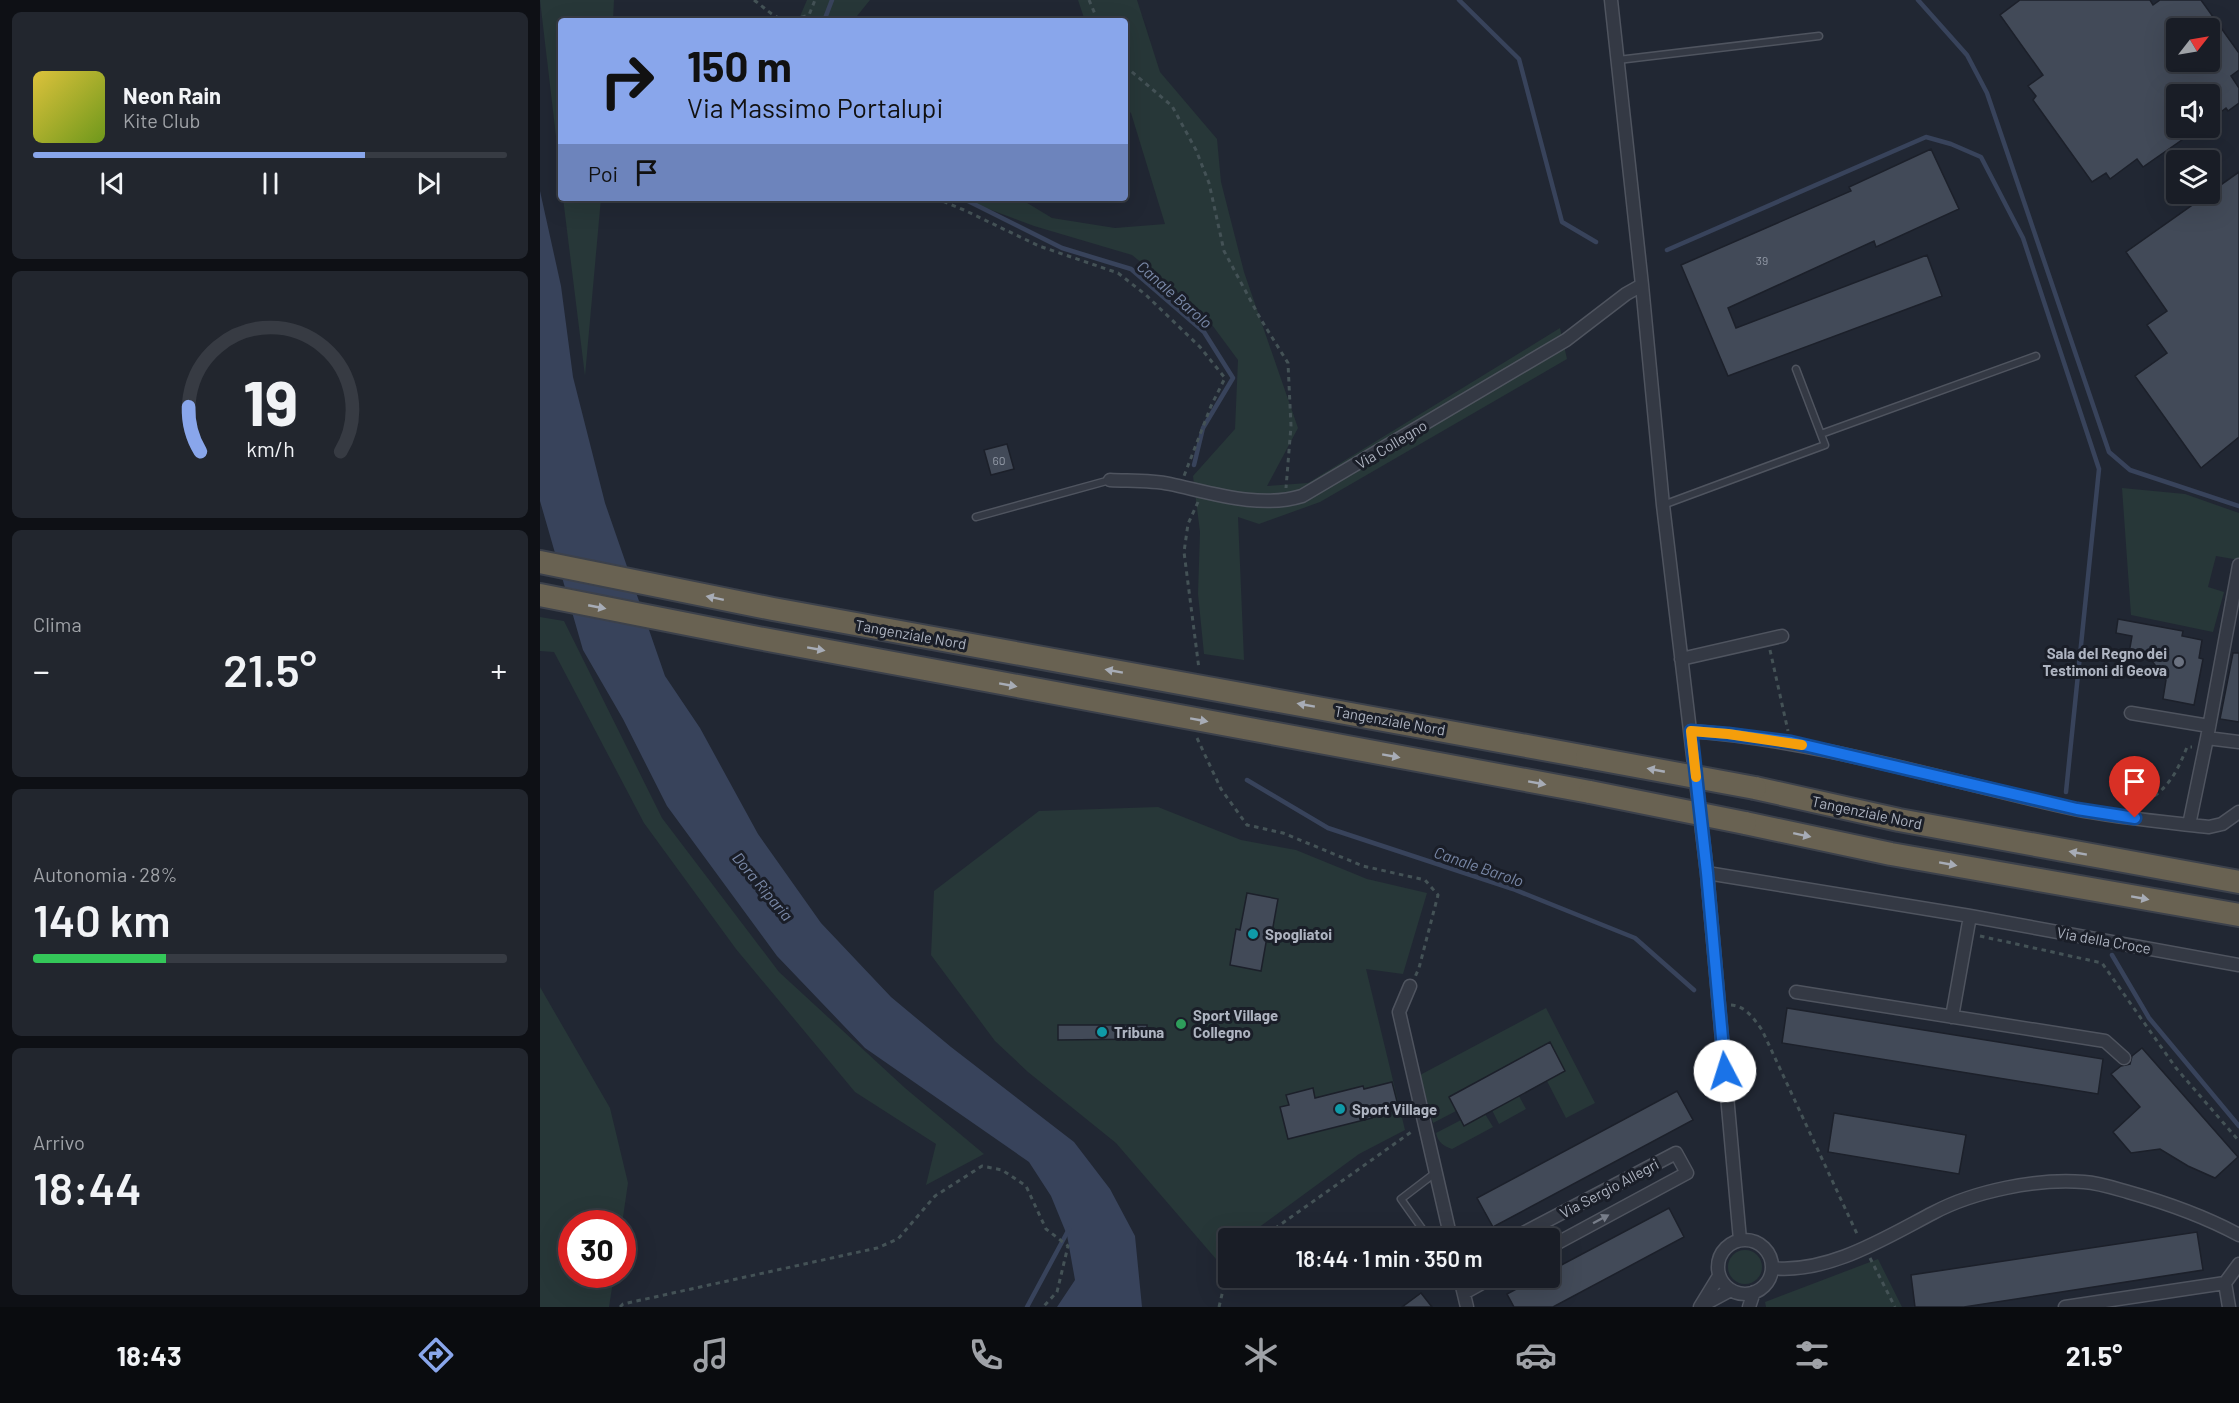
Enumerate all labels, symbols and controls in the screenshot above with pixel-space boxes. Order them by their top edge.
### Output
north arrow [2166,18,2220,72]
map controls [2166,18,2220,204]
text: 150 m [687,40,792,90]
icon: right [588,42,666,120]
text: Neon Rain [123,82,221,108]
button: sound [2166,84,2220,138]
text: Via Massimo Portalupi [687,91,943,123]
text: Kite Club [123,108,200,132]
button: layers [2166,150,2220,204]
icon: arrive [630,156,663,189]
text: Poi [588,160,618,186]
icon: previous [96,167,129,200]
icon: pause [254,167,287,200]
icon: next [412,167,445,200]
house number: 39 [1756,253,1768,267]
water label: Canale Barolo [1133,256,1217,332]
text: 19 [242,364,298,438]
street label: Via Collegno [1352,416,1430,472]
text: km/h [246,436,294,461]
house number: 60 [993,453,1005,467]
one-way arrow [706,593,725,602]
one-way arrow [588,603,607,612]
text: Clima [33,612,82,636]
street label: Tangenziale Nord [854,615,968,653]
text: 21.5° [223,642,317,696]
place label: Sala del Regno dei Testimoni di Geova [2043,644,2167,679]
one-way arrow [807,645,826,654]
text: − [33,650,50,690]
text: + [490,650,507,690]
marker: Sala del Regno dei Testimoni di Geova [2172,655,2186,669]
one-way arrow [1104,666,1123,675]
one-way arrow [998,681,1017,690]
one-way arrow [1296,700,1315,709]
street label: Tangenziale Nord [1333,701,1447,739]
one-way arrow [1190,716,1209,725]
one-way arrow [1382,752,1401,761]
pin [2109,756,2160,818]
one-way arrow [1646,765,1665,774]
icon: arrive [2118,765,2151,798]
one-way arrow [1528,778,1547,787]
street label: Tangenziale Nord [1810,791,1924,833]
one-way arrow [1793,831,1812,840]
water label: Canale Barolo [1432,842,1526,890]
water label: Dora Riparia [729,848,797,924]
one-way arrow [2068,848,2087,857]
one-way arrow [1939,860,1958,869]
text: Autonomia · 28% [33,862,177,886]
text: 140 km [33,892,171,946]
one-way arrow [2131,893,2150,902]
street label: Via della Croce [2055,923,2153,957]
place label: Spogliatoi [1265,925,1332,943]
marker: Spogliatoi [1246,927,1260,941]
place label: Sport Village Collegno [1193,1006,1278,1041]
marker: Sport Village Collegno [1174,1017,1188,1031]
place label: Tribuna [1114,1023,1164,1041]
marker: Tribuna [1095,1025,1109,1039]
position arrow [1693,1039,1757,1103]
place label: Sport Village [1352,1100,1437,1118]
marker: Sport Village [1333,1102,1347,1116]
text: Arrivo [33,1130,85,1154]
street label: Via Sergio Allegri [1556,1154,1662,1222]
text: 18:44 [33,1160,142,1214]
speed limit sign: 30 [558,1210,636,1288]
one-way arrow [1593,1214,1610,1224]
text: 18:44 · 1 min · 350 m [1295,1245,1483,1271]
icon: directions [415,1334,457,1376]
icon: music [690,1334,732,1376]
icon: phone [965,1334,1007,1376]
icon: climate [1240,1334,1282,1376]
icon: car [1515,1334,1557,1376]
icon: filters [1791,1334,1833,1376]
text: 18:43 [117,1339,182,1371]
text: 21.5° [2066,1339,2122,1371]

